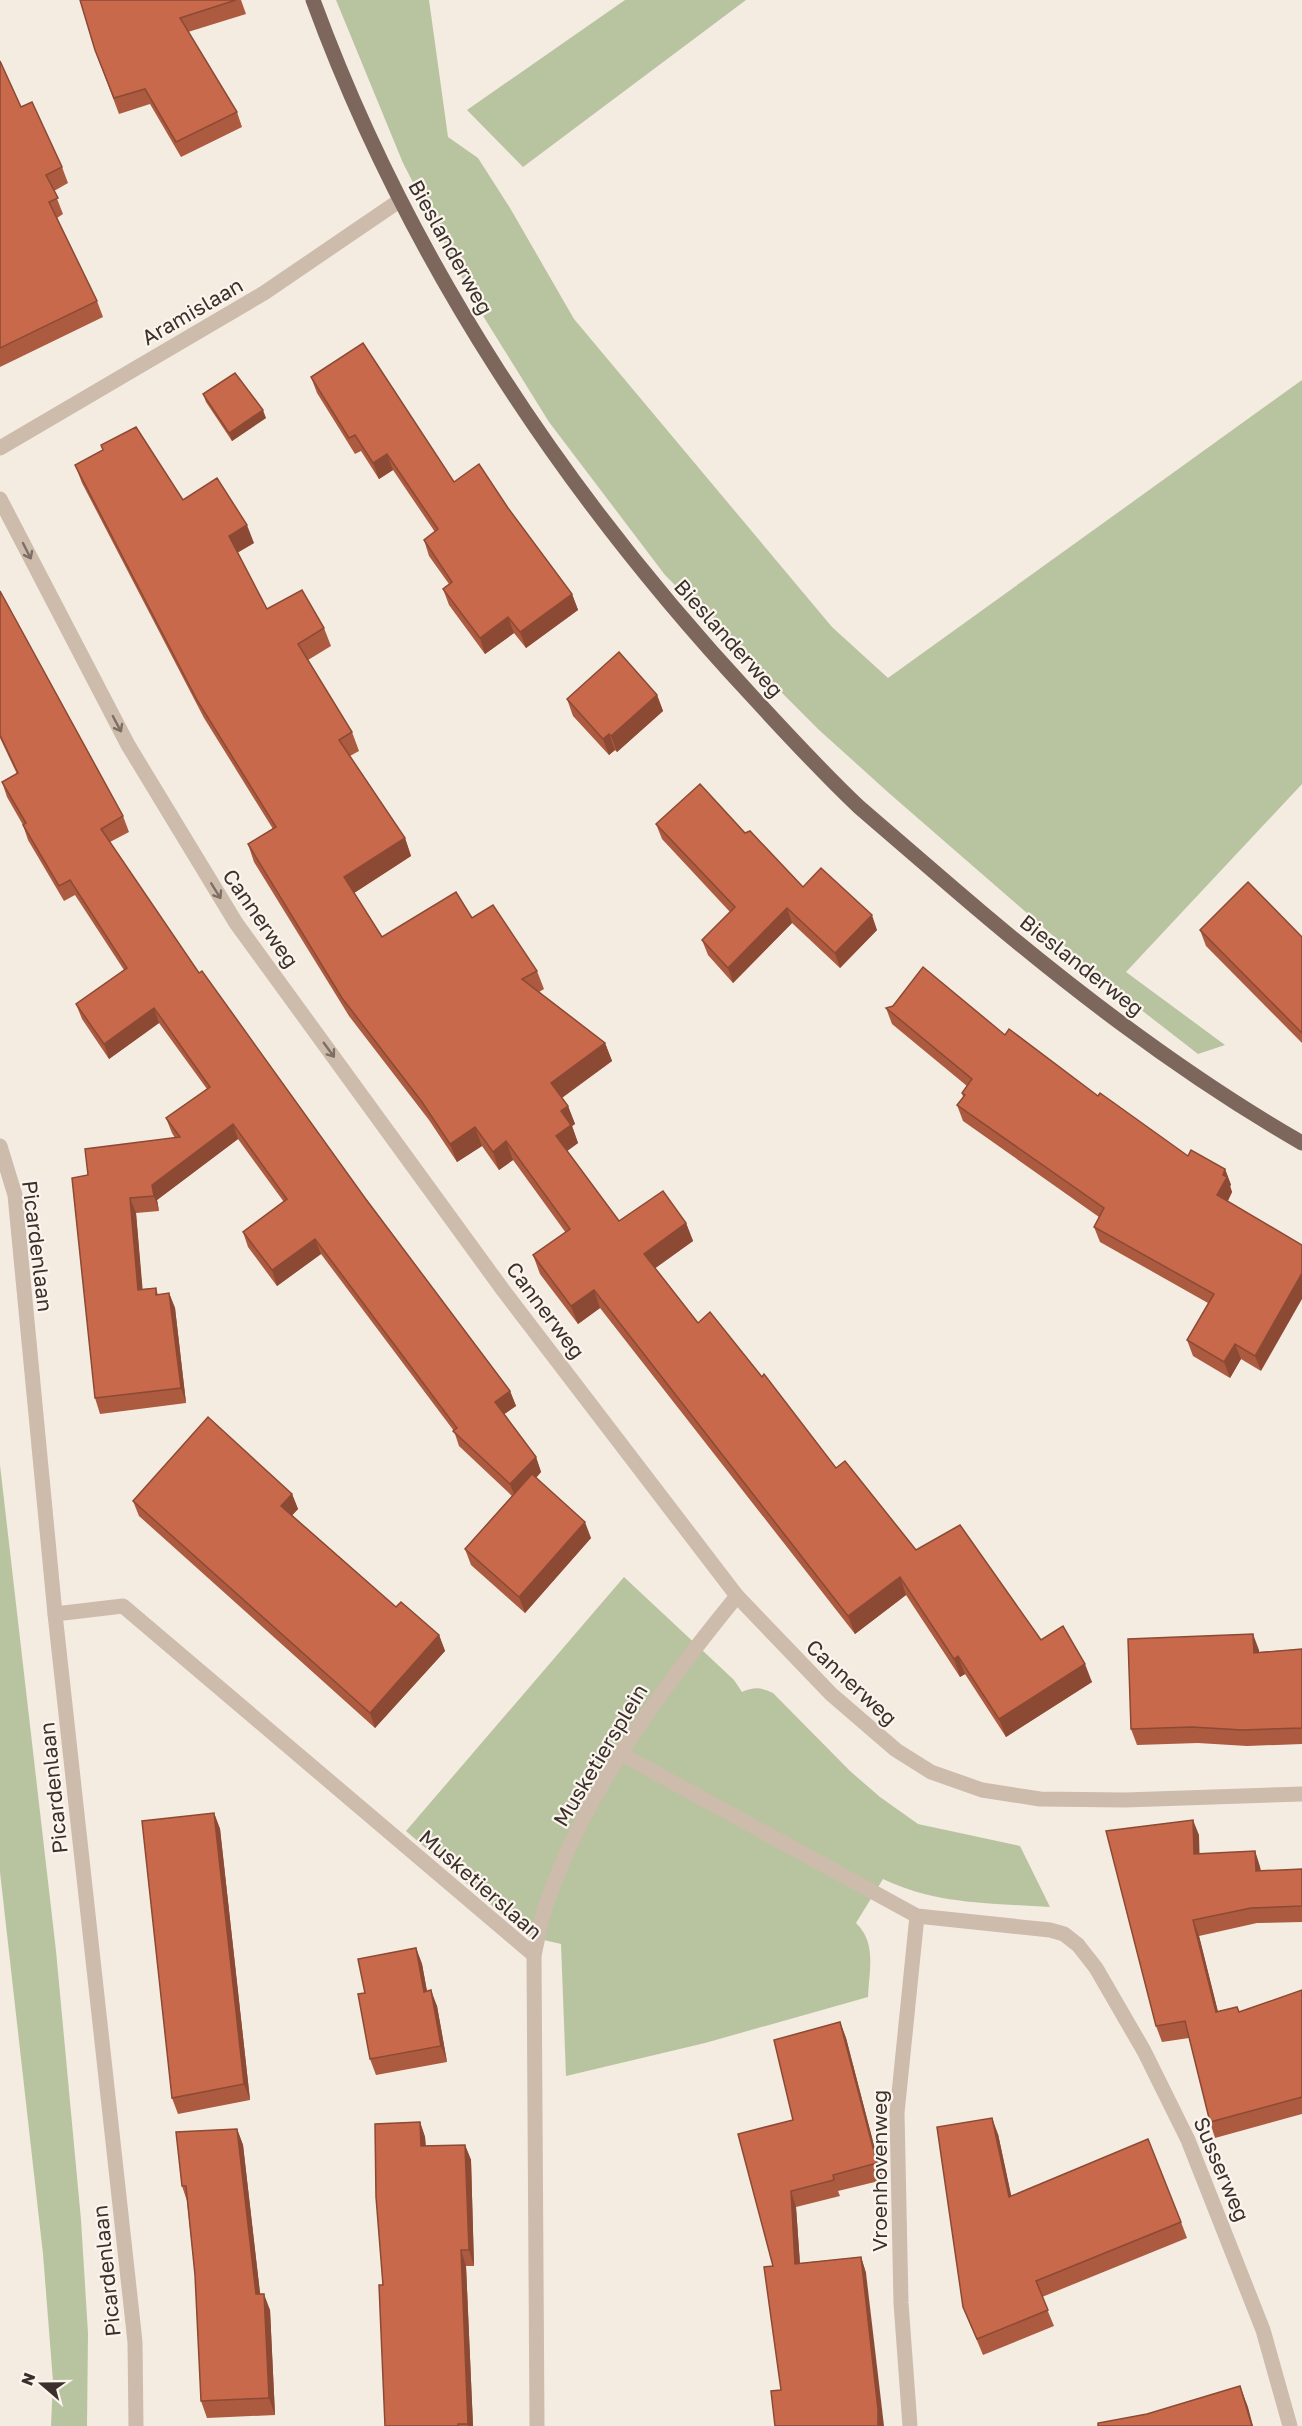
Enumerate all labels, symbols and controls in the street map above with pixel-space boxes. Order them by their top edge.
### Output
street label: Bieslanderweg [403,175,499,319]
street label: Aramislaan [137,272,247,350]
one-way arrow [21,542,33,560]
street label: Bieslanderweg [669,574,789,702]
one-way arrow [111,715,123,732]
street label: Cannerweg [217,864,305,972]
one-way arrow [210,883,223,900]
street label: Bieslanderweg [1015,909,1149,1021]
one-way arrow [323,1042,335,1058]
street label: Picardenlaan [17,1179,59,1313]
street label: Cannerweg [501,1256,591,1364]
street label: Cannerweg [801,1633,903,1731]
street label: Musketiersplein [547,1679,653,1831]
street label: Picardenlaan [33,1721,73,1855]
street label: Musketierslaan [414,1824,548,1944]
street label: Vroenhovenweg [866,2090,892,2252]
street label: Susserweg [1188,2113,1256,2225]
street label: Picardenlaan [86,2204,126,2338]
north arrow [12,2354,72,2414]
text: N [16,2370,39,2388]

